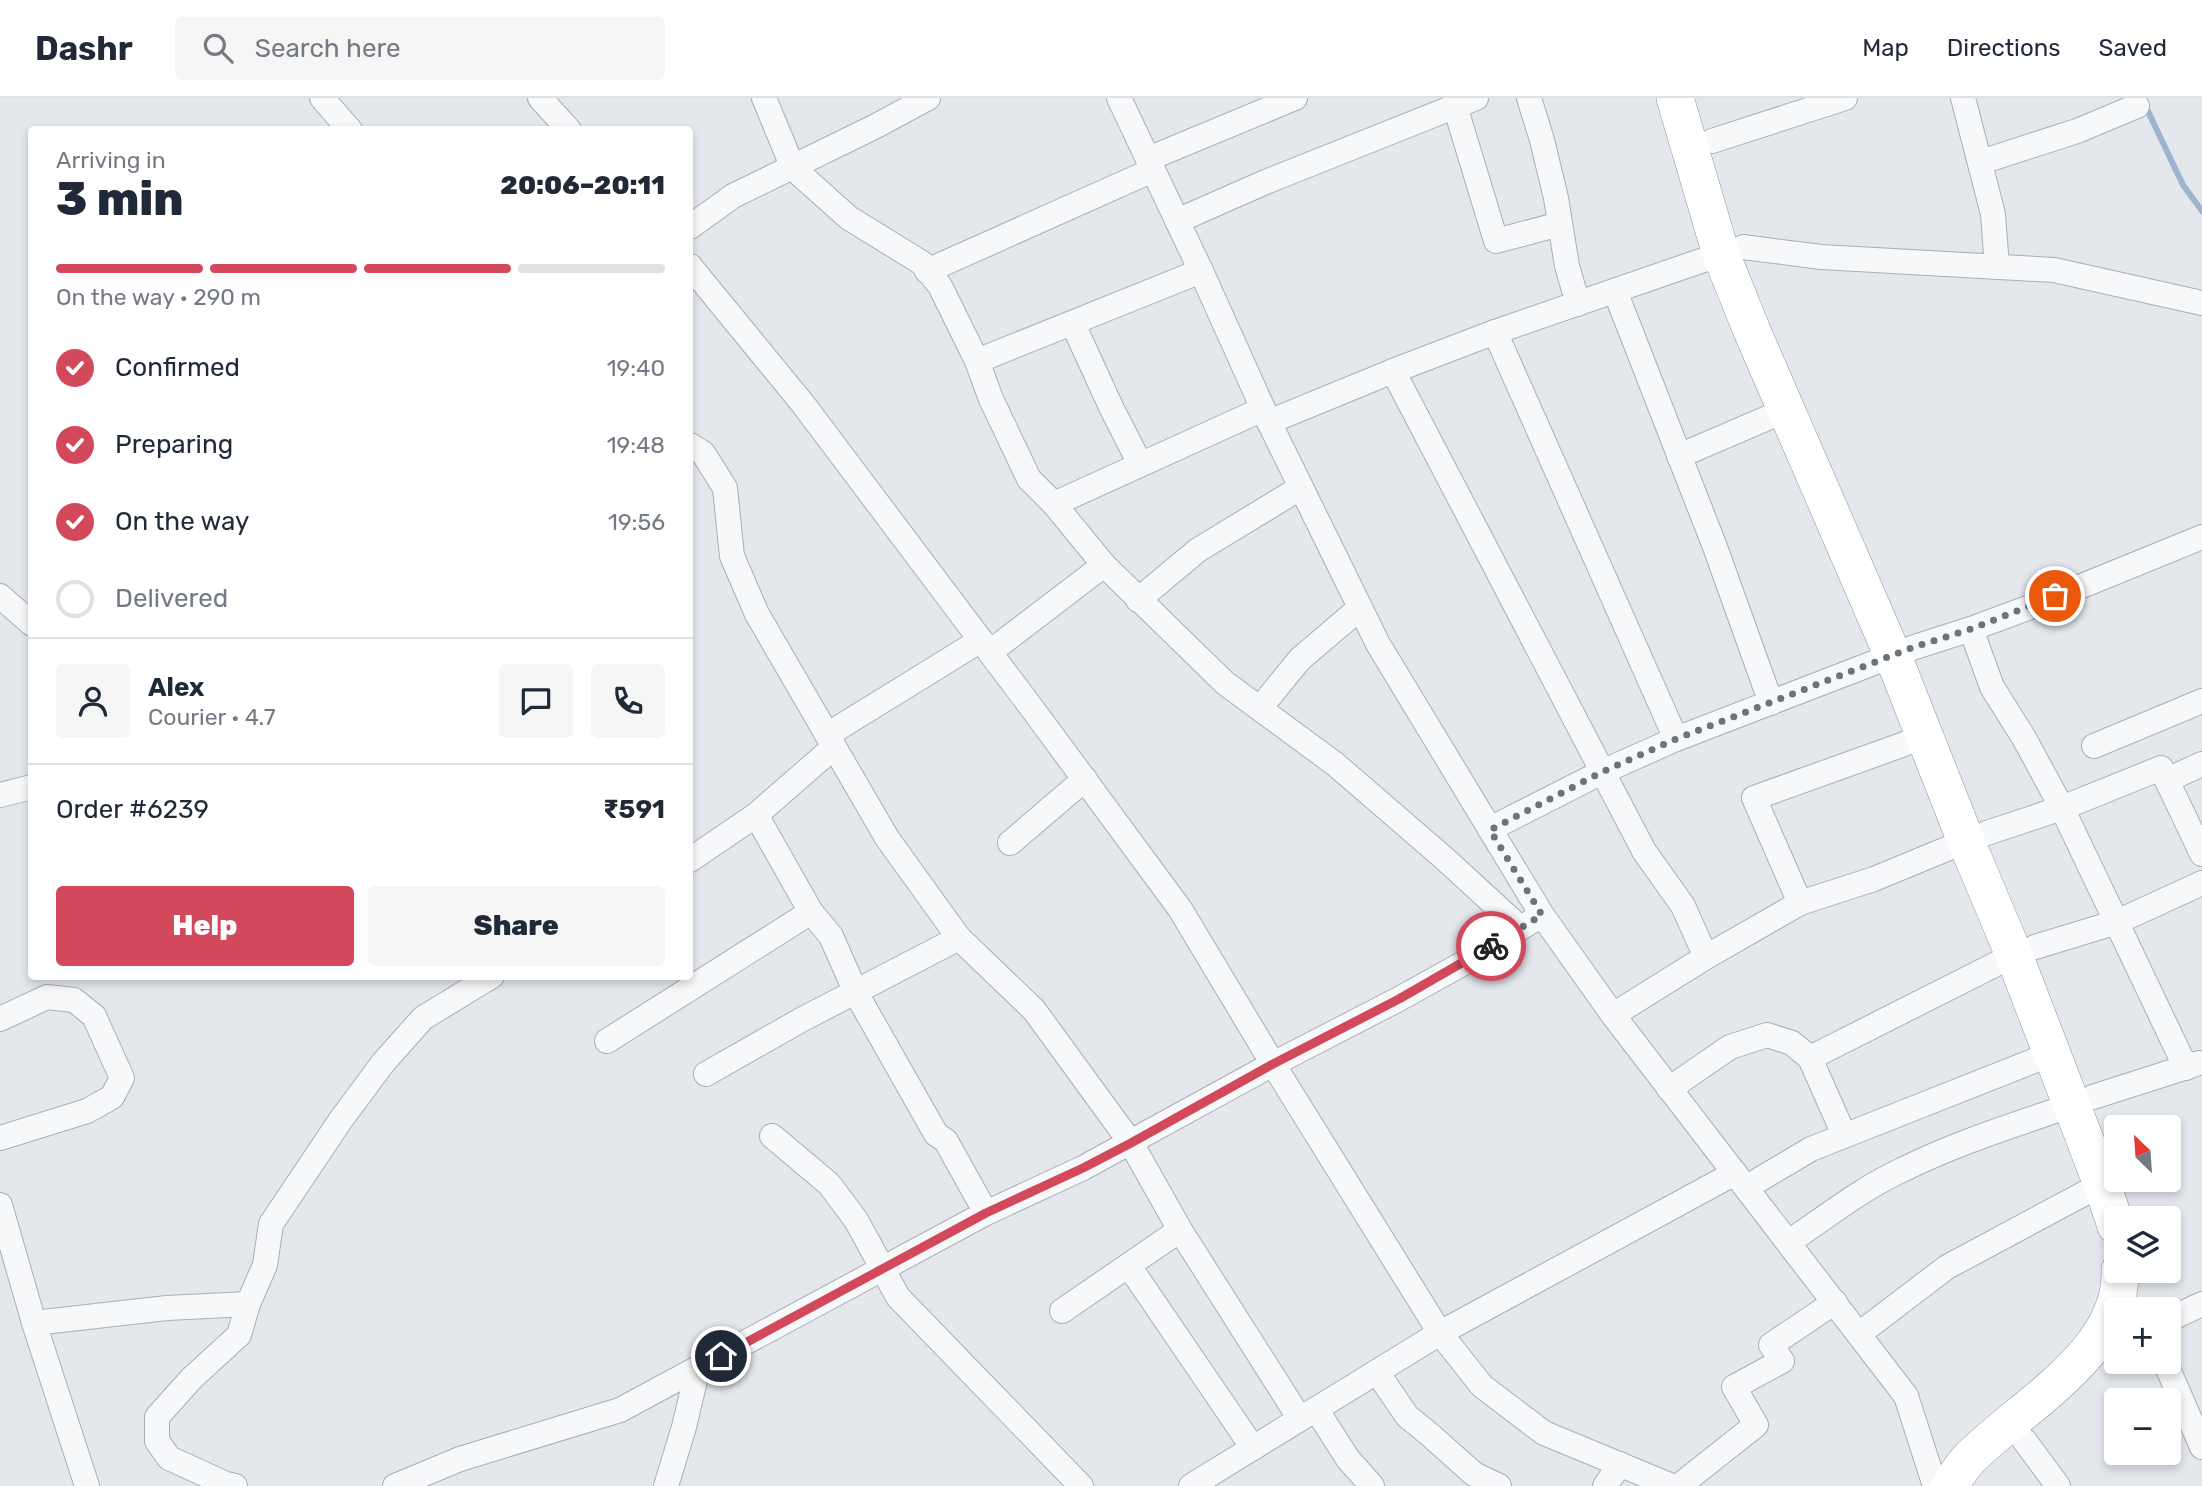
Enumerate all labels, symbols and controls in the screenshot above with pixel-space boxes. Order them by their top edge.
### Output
search box [175,17,665,80]
text: Dashr [35,29,133,68]
icon: search [199,29,237,67]
text: Search here [255,33,401,64]
text: Map [1862,34,1909,62]
text: Directions [1947,34,2060,62]
text: Saved [2098,34,2167,62]
text: Arriving in [56,146,166,174]
text: 20:06–20:11 [500,170,665,201]
text: 3 min [56,172,184,227]
text: On the way · 290 m [56,283,261,311]
icon: check [56,349,94,387]
text: Confirmed [115,352,240,383]
text: 19:40 [607,354,665,382]
icon: check [56,426,94,464]
text: Preparing [115,429,233,460]
text: 19:48 [607,431,665,459]
icon: check [56,503,94,541]
text: On the way [115,506,249,537]
text: 19:56 [608,508,665,536]
pin [2025,566,2085,626]
icon: bag [2036,577,2074,615]
text: Delivered [115,583,228,614]
button: person [56,664,130,738]
button: chat [499,664,573,738]
button: phone [591,664,665,738]
text: Alex [148,672,204,703]
text: Courier · 4.7 [148,703,275,731]
text: Order #6239 [56,794,209,825]
text: ₹591 [603,794,665,825]
button: Help [56,886,354,966]
button: Share [368,886,665,966]
courier [1456,911,1526,981]
icon: bike [1472,927,1510,965]
north arrow [2104,1115,2180,1192]
map controls [2104,1115,2181,1465]
button: layers [2104,1206,2181,1283]
button: + [2104,1297,2181,1374]
pin [691,1326,751,1386]
icon: home [702,1337,740,1375]
button: − [2104,1388,2181,1465]

